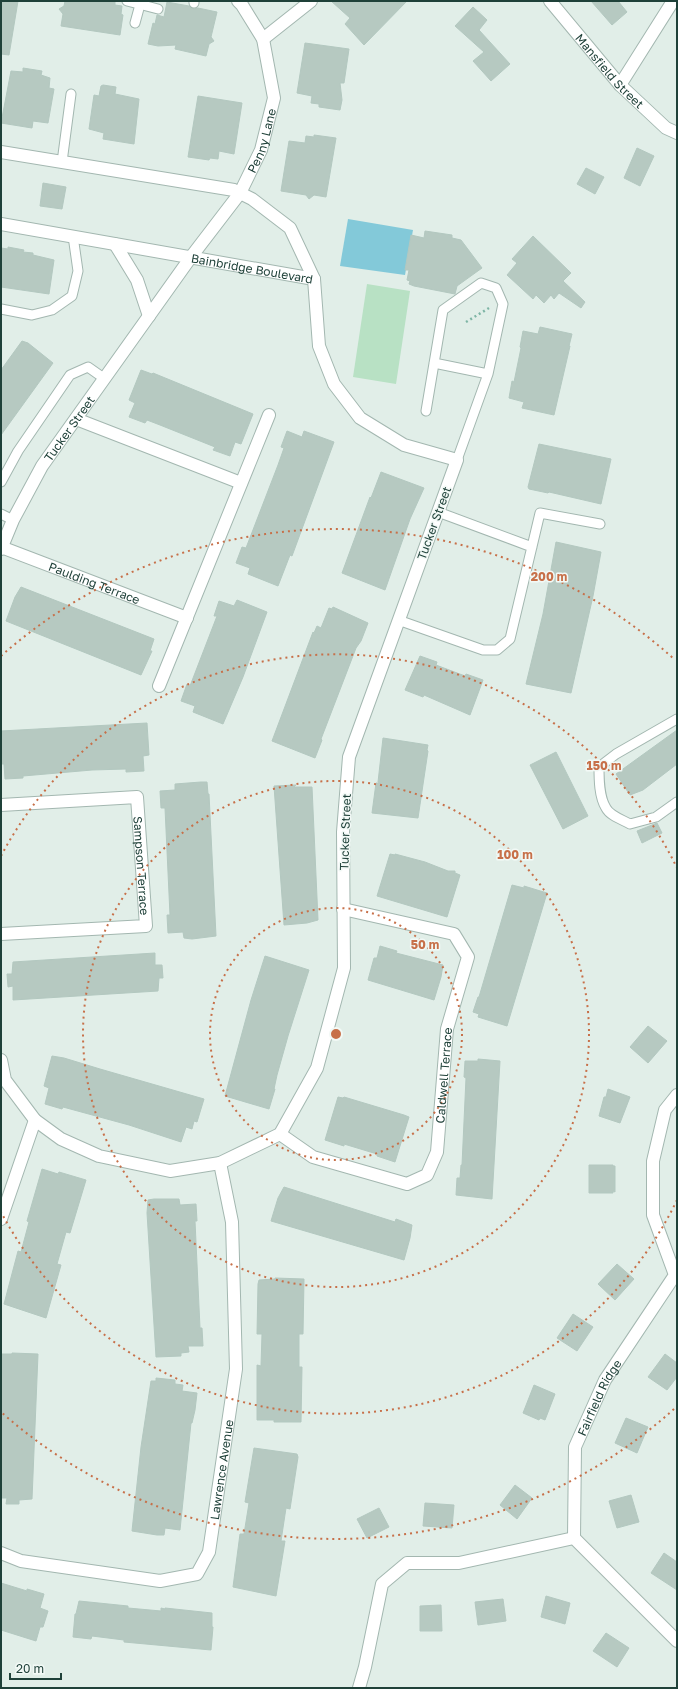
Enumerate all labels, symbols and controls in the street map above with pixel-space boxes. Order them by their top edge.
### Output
street label: Mansfield Street [573,30,647,111]
street label: Penny Lane [244,107,279,175]
street label: Bainbridge Boulevard [190,250,314,286]
street label: Tucker Street [40,392,97,464]
street label: Tucker Street [414,484,454,562]
street label: Paulding Terrace [47,558,142,607]
text: 200 m [531,569,567,584]
text: 150 m [587,758,621,773]
street label: Tucker Street [336,793,354,871]
street label: Sampson Terrace [131,816,153,916]
text: 100 m [497,847,533,862]
text: 50 m [411,937,439,952]
centre of rings [329,1027,343,1041]
street label: Caldwell Terrace [432,1027,455,1124]
street label: Fairfield Ridge [574,1356,624,1438]
street label: Lawrence Avenue [206,1418,236,1521]
scale bar [10,1655,61,1681]
text: 20 m [16,1661,44,1676]

